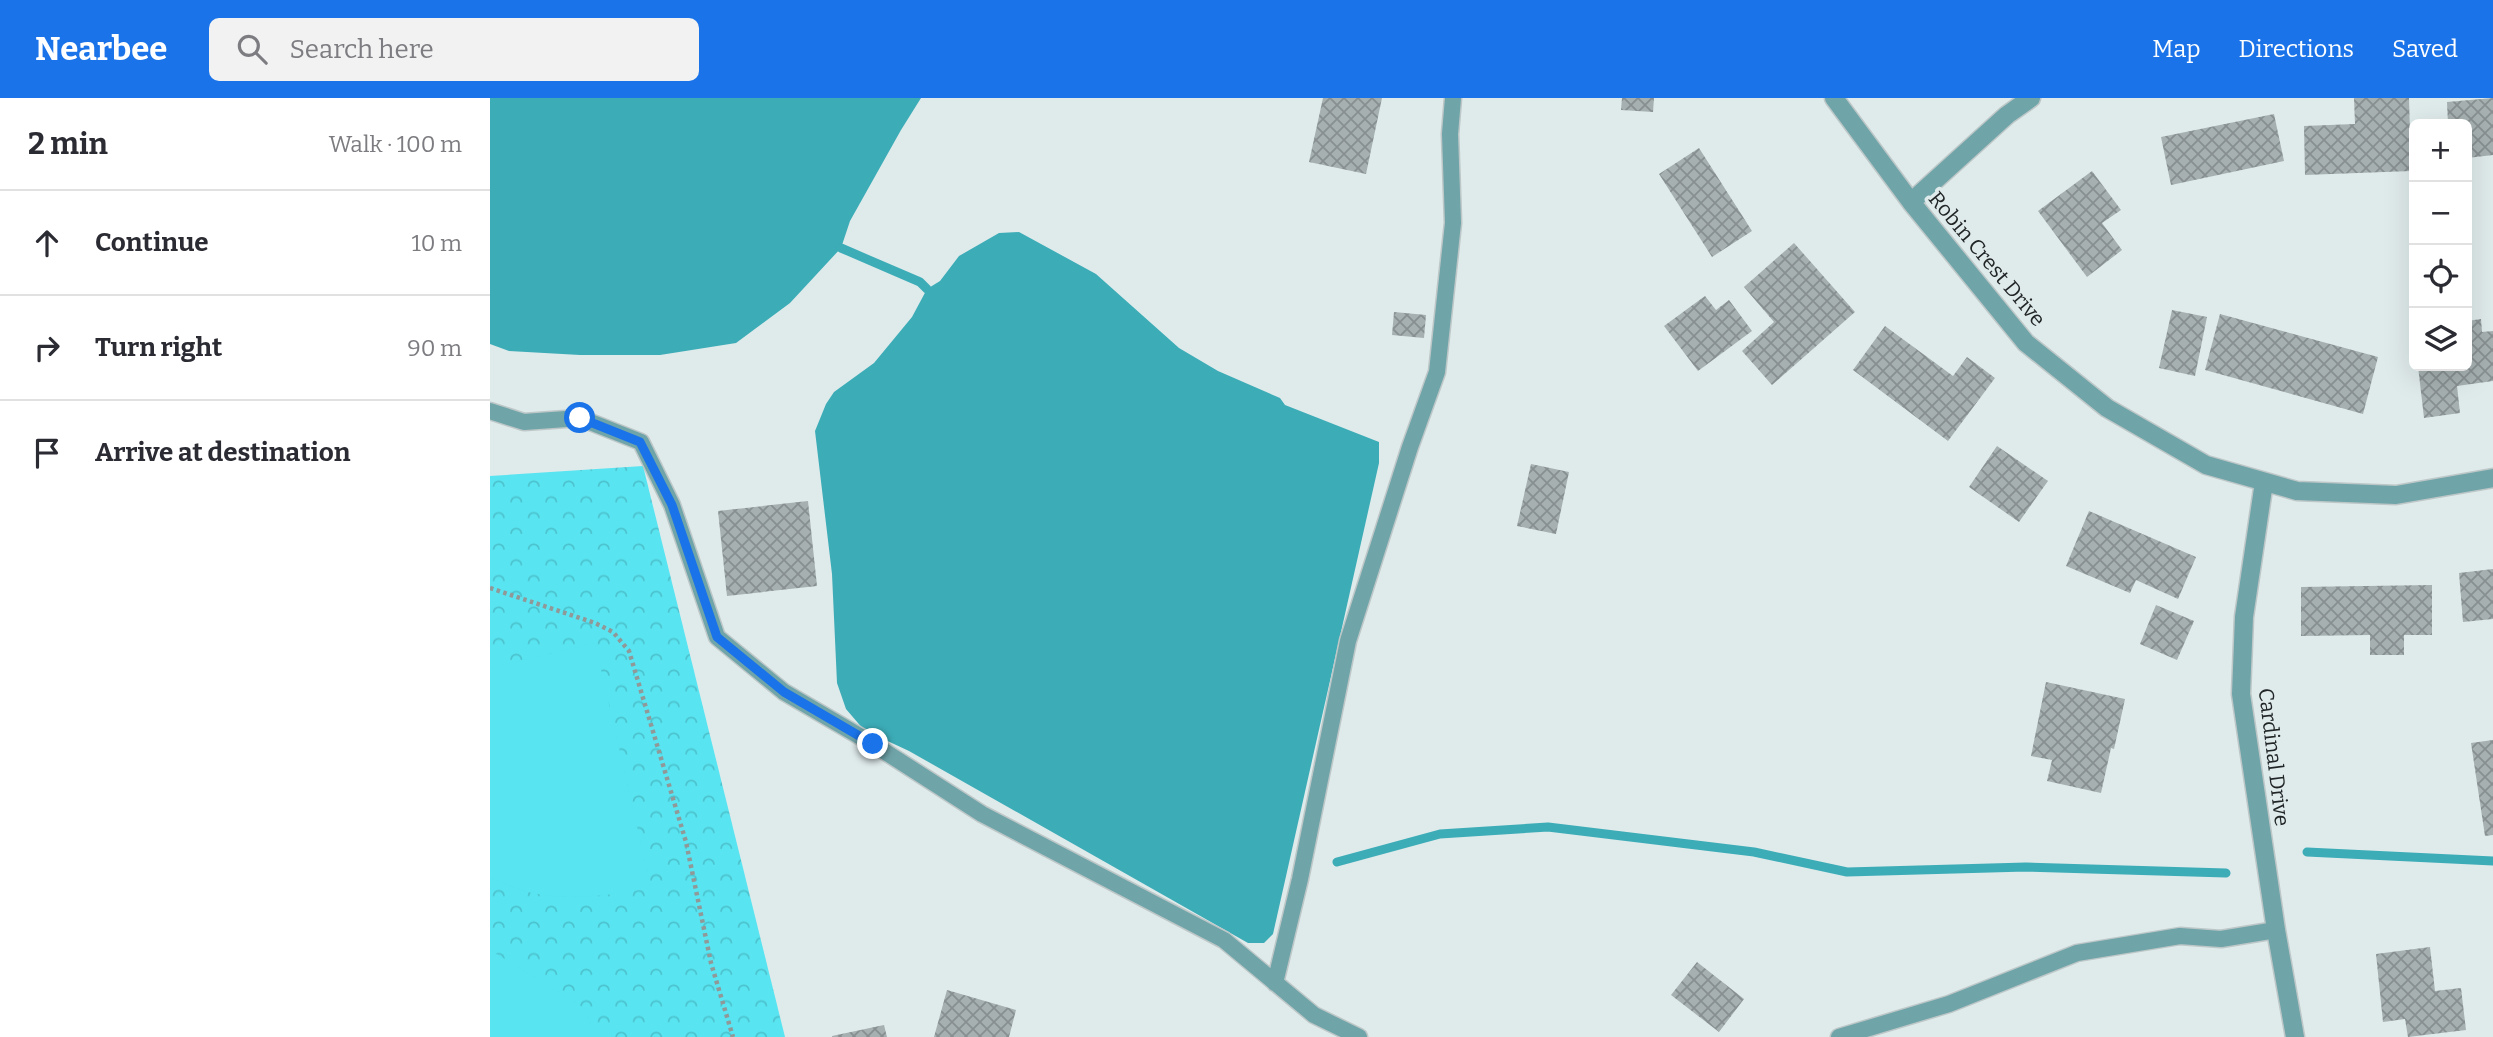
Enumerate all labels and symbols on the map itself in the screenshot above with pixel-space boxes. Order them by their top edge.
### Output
street label: Robin Crest Drive [1923,186,2051,332]
route start [564,402,595,433]
street label: Cardinal Drive [2253,686,2295,828]
route end [857,728,888,759]

